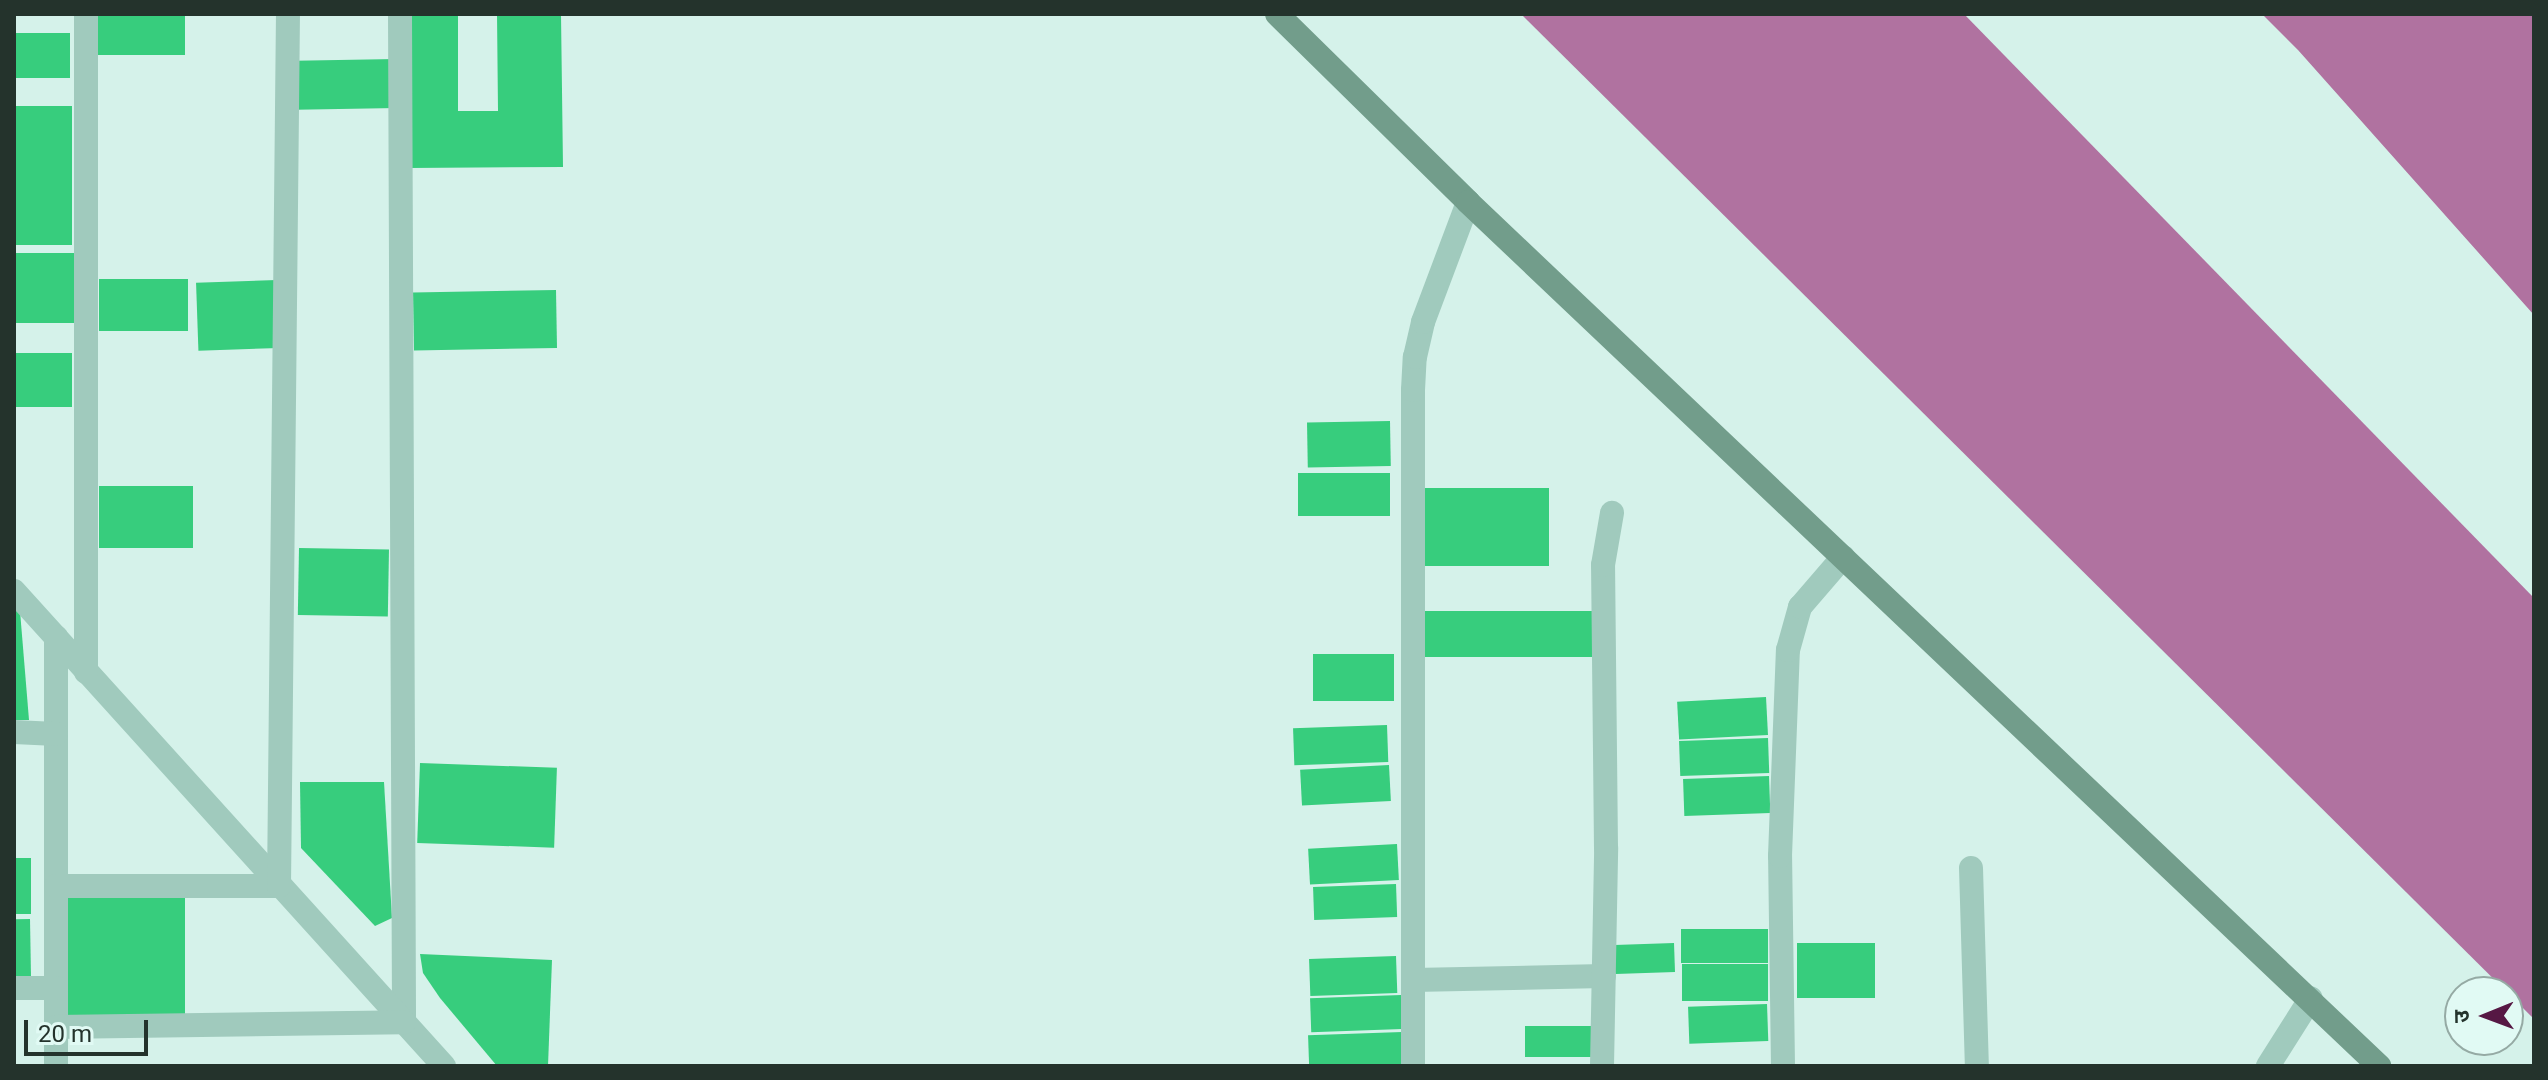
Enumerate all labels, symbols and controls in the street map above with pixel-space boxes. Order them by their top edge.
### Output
north arrow [2444,976,2524,1056]
scale bar [28,1004,152,1054]
text: उ [2449,1010,2474,1023]
text: 20 m [38,1020,92,1048]

